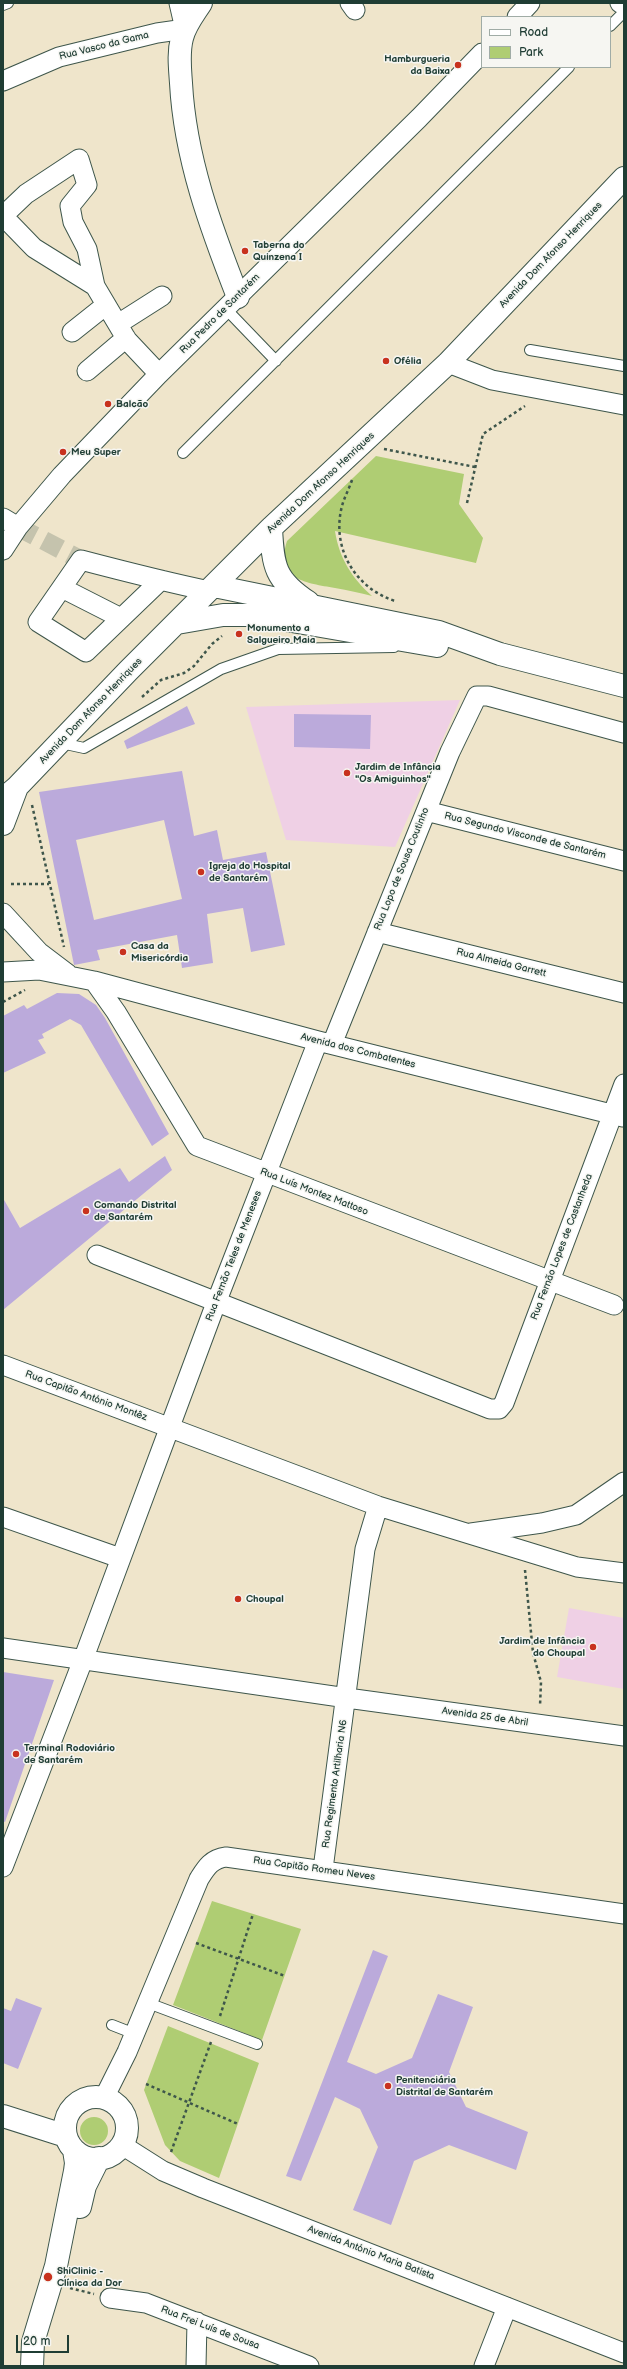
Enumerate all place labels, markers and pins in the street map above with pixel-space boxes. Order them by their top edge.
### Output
place label: Hamburgueria da Baixa [384,53,450,76]
marker: Hamburgueria da Baixa [453,60,463,70]
place label: Taberna do Quinzena I [253,239,305,262]
marker: Taberna do Quinzena I [240,246,250,256]
place label: Ofélia [394,355,421,367]
marker: Ofélia [381,356,391,366]
place label: Balcão [116,398,148,410]
marker: Balcão [103,399,113,409]
place label: Meu Super [71,446,121,458]
marker: Meu Super [58,447,68,457]
place label: Monumento a Salgueiro Maia [247,622,315,646]
marker: Monumento a Salgueiro Maia [234,629,244,639]
place label: Jardim de Infância "Os Amiguinhos" [355,761,441,784]
marker: Jardim de Infância "Os Amiguinhos" [342,768,352,778]
place label: Igreja do Hospital de Santarém [209,860,291,884]
marker: Igreja do Hospital de Santarém [196,867,206,877]
place label: Casa da Misericórdia [131,940,188,964]
marker: Casa da Misericórdia [118,947,128,957]
place label: Comando Distrital de Santarém [94,1199,176,1222]
marker: Comando Distrital de Santarém [81,1206,91,1216]
place label: Choupal [246,1593,284,1605]
marker: Choupal [233,1594,243,1604]
place label: Jardim de Infância do Choupal [499,1635,585,1658]
marker: Jardim de Infância do Choupal [588,1642,598,1652]
place label: Terminal Rodoviário de Santarém [24,1742,115,1766]
marker: Terminal Rodoviário de Santarém [11,1749,21,1759]
place label: Penitenciária Distrital de Santarém [396,2074,493,2098]
marker: Penitenciária Distrital de Santarém [383,2081,393,2091]
place label: ShiClinic - Clínica da Dor [57,2265,122,2288]
marker: ShiClinic - Clínica da Dor [42,2271,54,2283]

